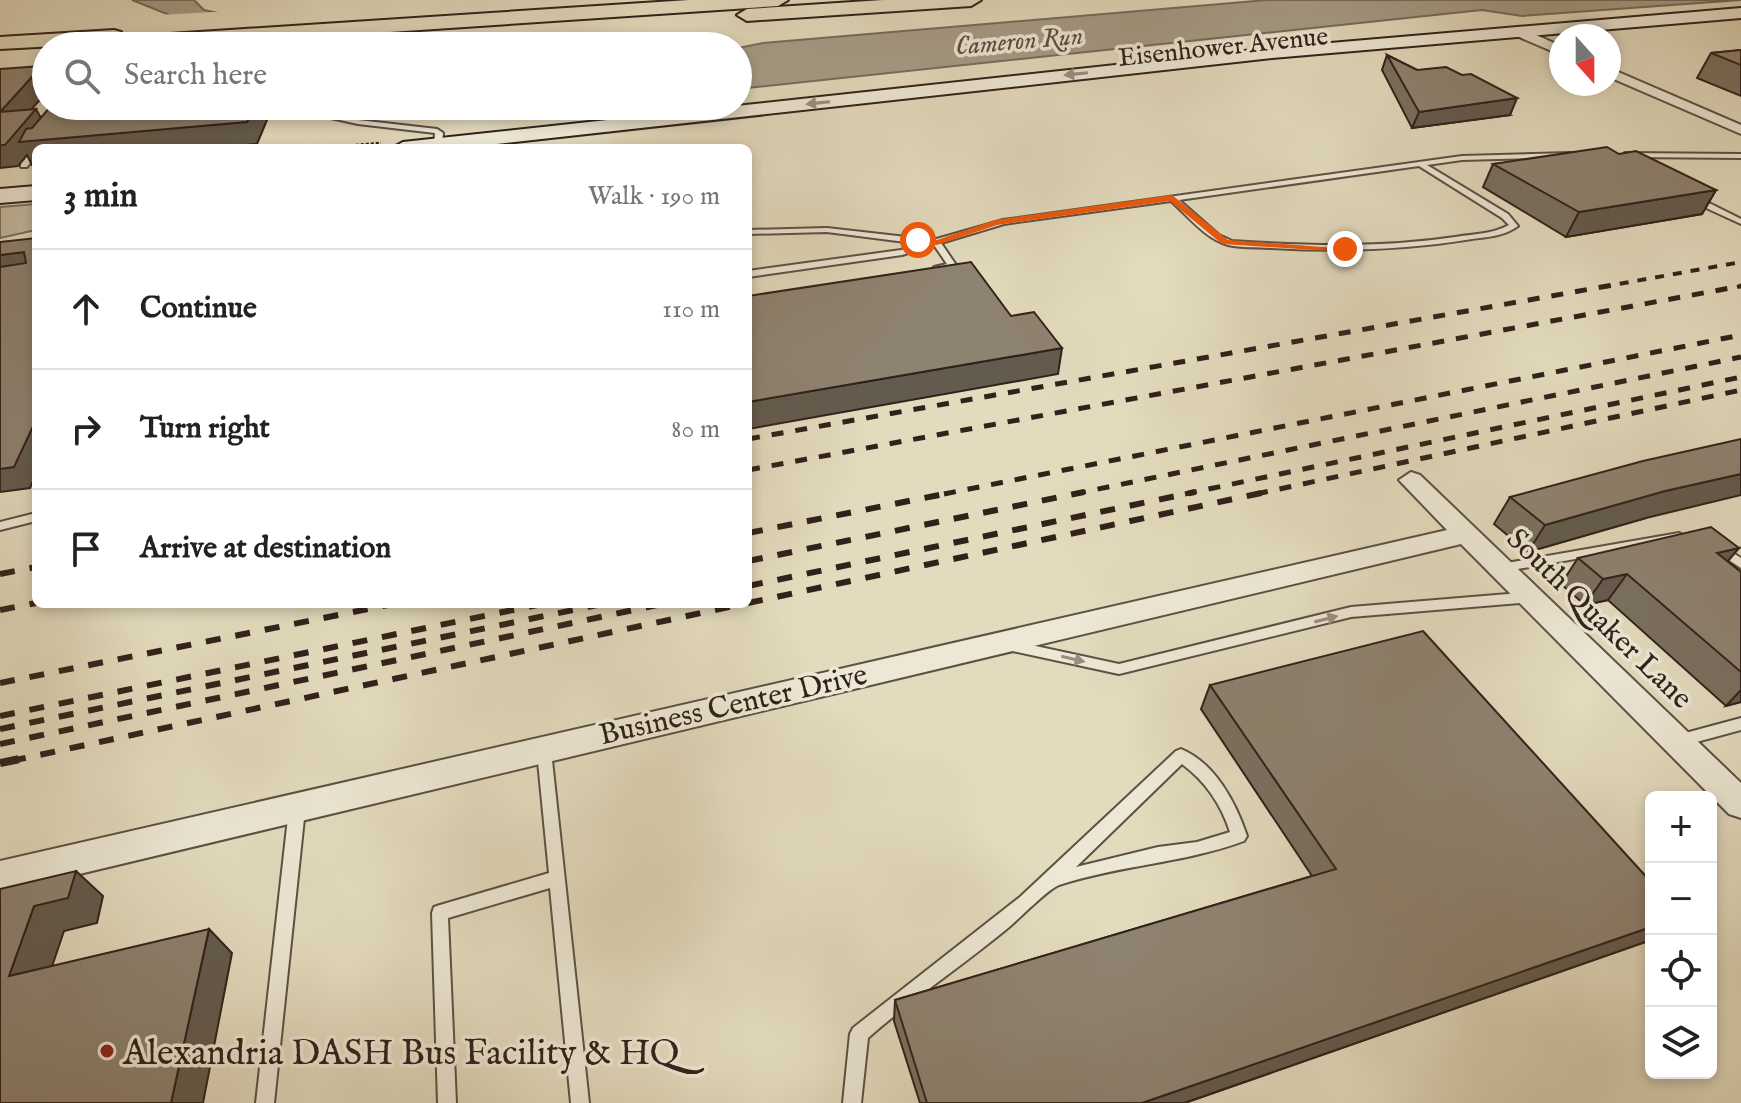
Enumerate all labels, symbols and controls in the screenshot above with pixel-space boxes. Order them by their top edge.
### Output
water label: Cameron Run [954,19,1084,64]
street label: Eisenhower Avenue [1117,20,1330,75]
north arrow [1549,24,1621,96]
search box [32,32,752,120]
icon: search [60,54,104,98]
text: Search here [124,57,267,95]
one-way arrow [1063,68,1088,81]
one-way arrow [805,96,830,109]
text: 3 min [64,175,138,218]
text: Walk · 190 m [588,180,720,213]
route start [900,222,936,258]
route end [1327,231,1363,267]
icon: ahead [64,287,108,331]
text: Continue [140,290,257,328]
text: 110 m [662,293,720,326]
icon: right [64,407,108,451]
text: Turn right [140,410,270,448]
text: 80 m [671,413,720,446]
street label: South Quaker Lane [1498,521,1700,718]
icon: arrive [64,527,108,571]
text: Arrive at destination [140,530,391,568]
one-way arrow [1313,612,1338,624]
one-way arrow [1061,653,1086,665]
street label: Business Center Drive [596,657,871,755]
map controls [1645,791,1717,1079]
button: + [1645,791,1717,863]
button: − [1645,863,1717,935]
button: locate [1645,935,1717,1007]
button: layers [1645,1007,1717,1079]
place label: Alexandria DASH Bus Facility & HQ [122,1031,705,1077]
marker: Alexandria DASH Bus Facility & HQ [98,1042,116,1060]

